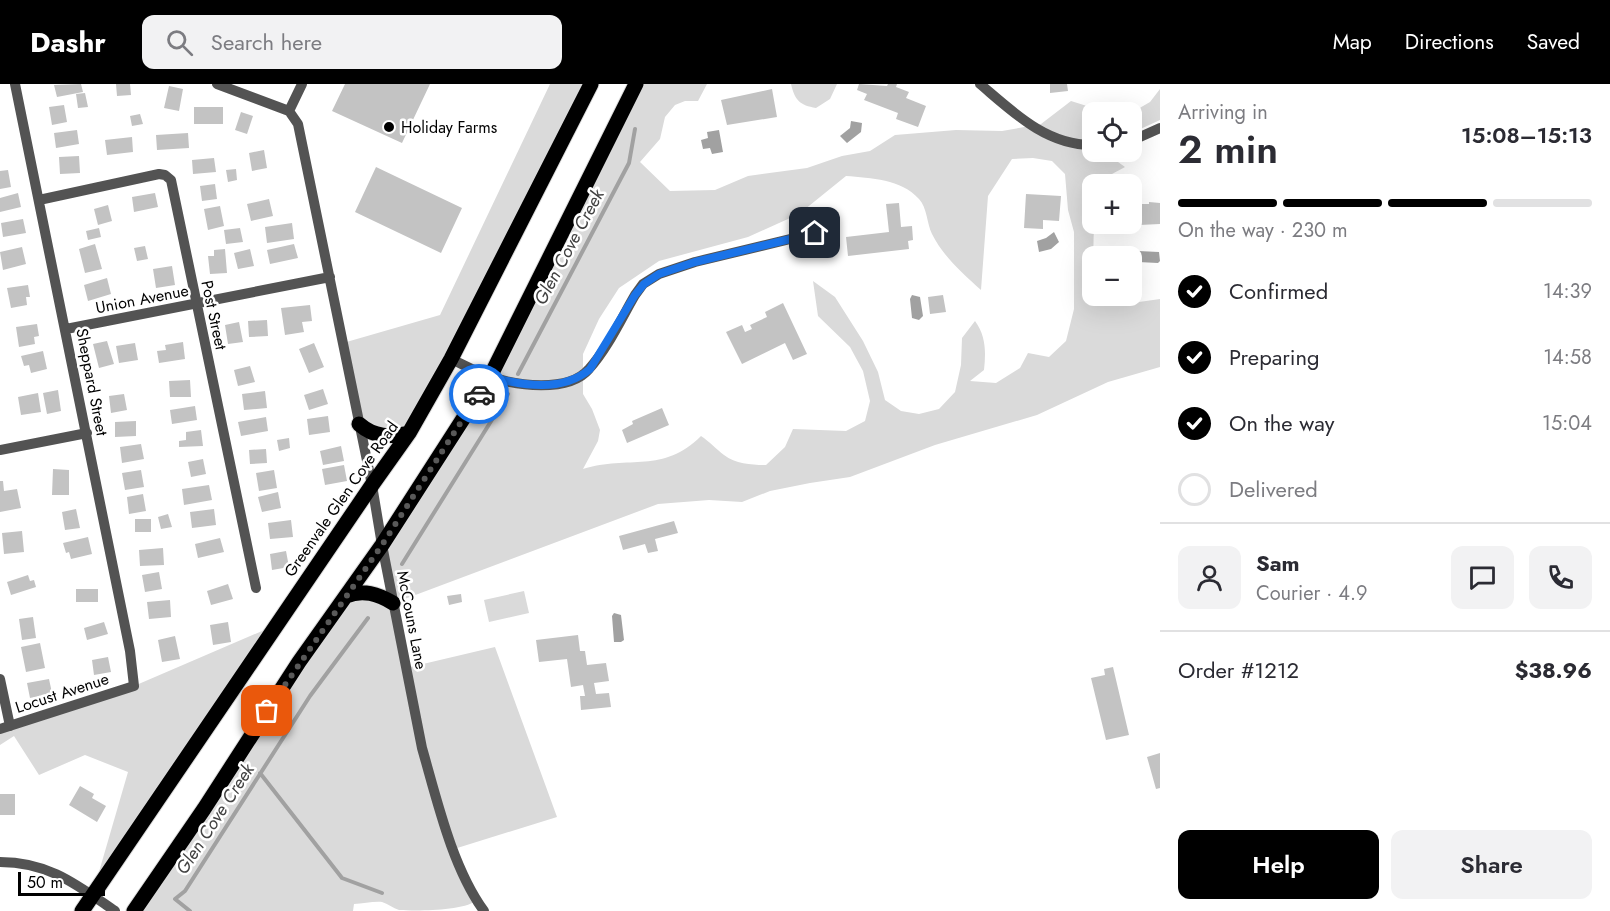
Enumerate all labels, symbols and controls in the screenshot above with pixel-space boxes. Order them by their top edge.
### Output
search box [142,15,562,69]
text: Dashr [30,22,106,63]
icon: search [163,26,196,59]
text: Search here [211,26,322,58]
text: Map [1333,27,1372,57]
text: Directions [1405,27,1494,57]
text: Saved [1527,27,1580,57]
text: Arriving in [1178,98,1268,127]
map controls [1082,102,1142,306]
button: locate [1082,102,1142,162]
place label: Holiday Farms [401,116,497,139]
text: 15:08–15:13 [1461,119,1592,151]
marker: Holiday Farms [382,120,396,134]
text: 2 min [1178,121,1278,178]
button: + [1082,174,1142,234]
water label: Glen Cove Creek [528,183,611,309]
pin [789,207,840,258]
icon: home [798,216,831,249]
text: On the way · 230 m [1178,216,1348,245]
button: − [1082,246,1142,306]
icon: check [1178,275,1211,308]
text: Confirmed [1229,275,1328,307]
text: 14:39 [1543,277,1592,306]
street label: Post Street [195,278,233,352]
street label: Union Avenue [93,279,191,319]
street label: Sheppard Street [70,326,114,438]
icon: check [1178,341,1211,374]
text: Preparing [1229,341,1320,373]
text: 14:58 [1543,343,1592,372]
courier [449,364,509,424]
icon: car [463,378,496,411]
icon: check [1178,407,1211,440]
text: On the way [1229,407,1334,439]
text: 15:04 [1542,409,1592,438]
street label: Greenvale Glen Cove Road [278,417,404,581]
text: Delivered [1229,473,1318,505]
button: person [1178,546,1241,609]
button: chat [1451,546,1514,609]
button: phone [1529,546,1592,609]
text: Sam [1256,547,1300,579]
street label: McCouns Lane [391,569,433,671]
text: Courier · 4.9 [1256,579,1368,608]
text: Order #1212 [1178,654,1299,686]
text: $38.96 [1515,654,1592,686]
street label: Locust Avenue [12,667,112,719]
pin [241,685,292,736]
icon: bag [250,694,283,727]
water label: Glen Cove Creek [169,757,261,880]
button: Help [1178,830,1379,899]
button: Share [1391,830,1592,899]
scale bar [18,869,105,896]
text: 50 m [27,871,63,894]

